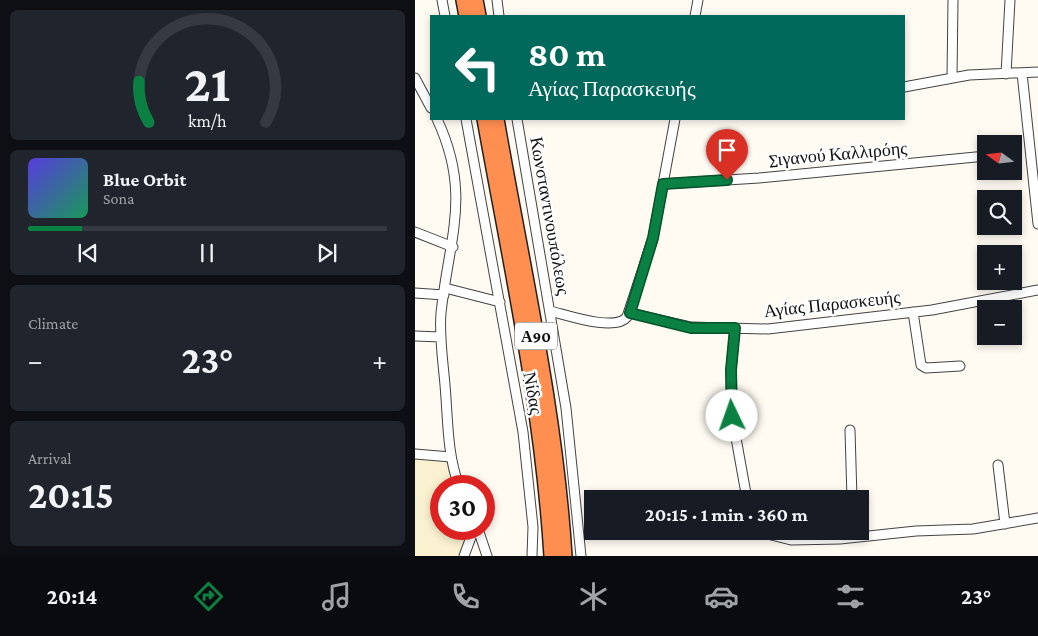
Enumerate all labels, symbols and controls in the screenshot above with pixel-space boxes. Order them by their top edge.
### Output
icon: left [445,35,510,100]
text: 80 m [528,35,606,74]
text: 21 [185,54,230,112]
text: Αγίας Παρασκευής [528,76,696,101]
text: km/h [188,111,227,131]
pin [706,129,748,180]
street label: Κωνσταντινουπόλεως [526,135,574,297]
north arrow [977,135,1023,180]
map controls [977,135,1022,345]
icon: arrive [713,136,741,164]
street label: Σιγανού Καλλιρόης [768,138,908,170]
text: Blue Orbit [103,169,186,190]
text: Sona [103,190,134,207]
button: search [977,190,1022,235]
icon: previous [74,239,102,267]
icon: pause [193,239,221,267]
icon: next [313,239,341,267]
button: + [977,245,1022,290]
street label: Αγίας Παρασκευής [763,287,901,321]
button: − [977,300,1022,345]
text: Climate [28,315,78,332]
road number: Α90 [515,322,557,350]
text: 23° [181,339,234,381]
text: − [28,345,43,376]
text: + [372,345,387,376]
street label: Νίδας [519,370,547,416]
position arrow [705,389,757,441]
text: Arrival [28,450,72,467]
text: 20:15 [28,474,114,516]
speed limit sign: 30 [430,475,495,540]
text: 20:15 · 1 min · 360 m [645,504,808,525]
icon: directions [191,579,226,614]
icon: music [319,579,354,614]
icon: phone [448,579,483,614]
icon: climate [576,579,611,614]
icon: car [704,579,739,614]
icon: filters [833,579,868,614]
text: 20:14 [47,584,97,609]
text: 23° [961,584,991,609]

